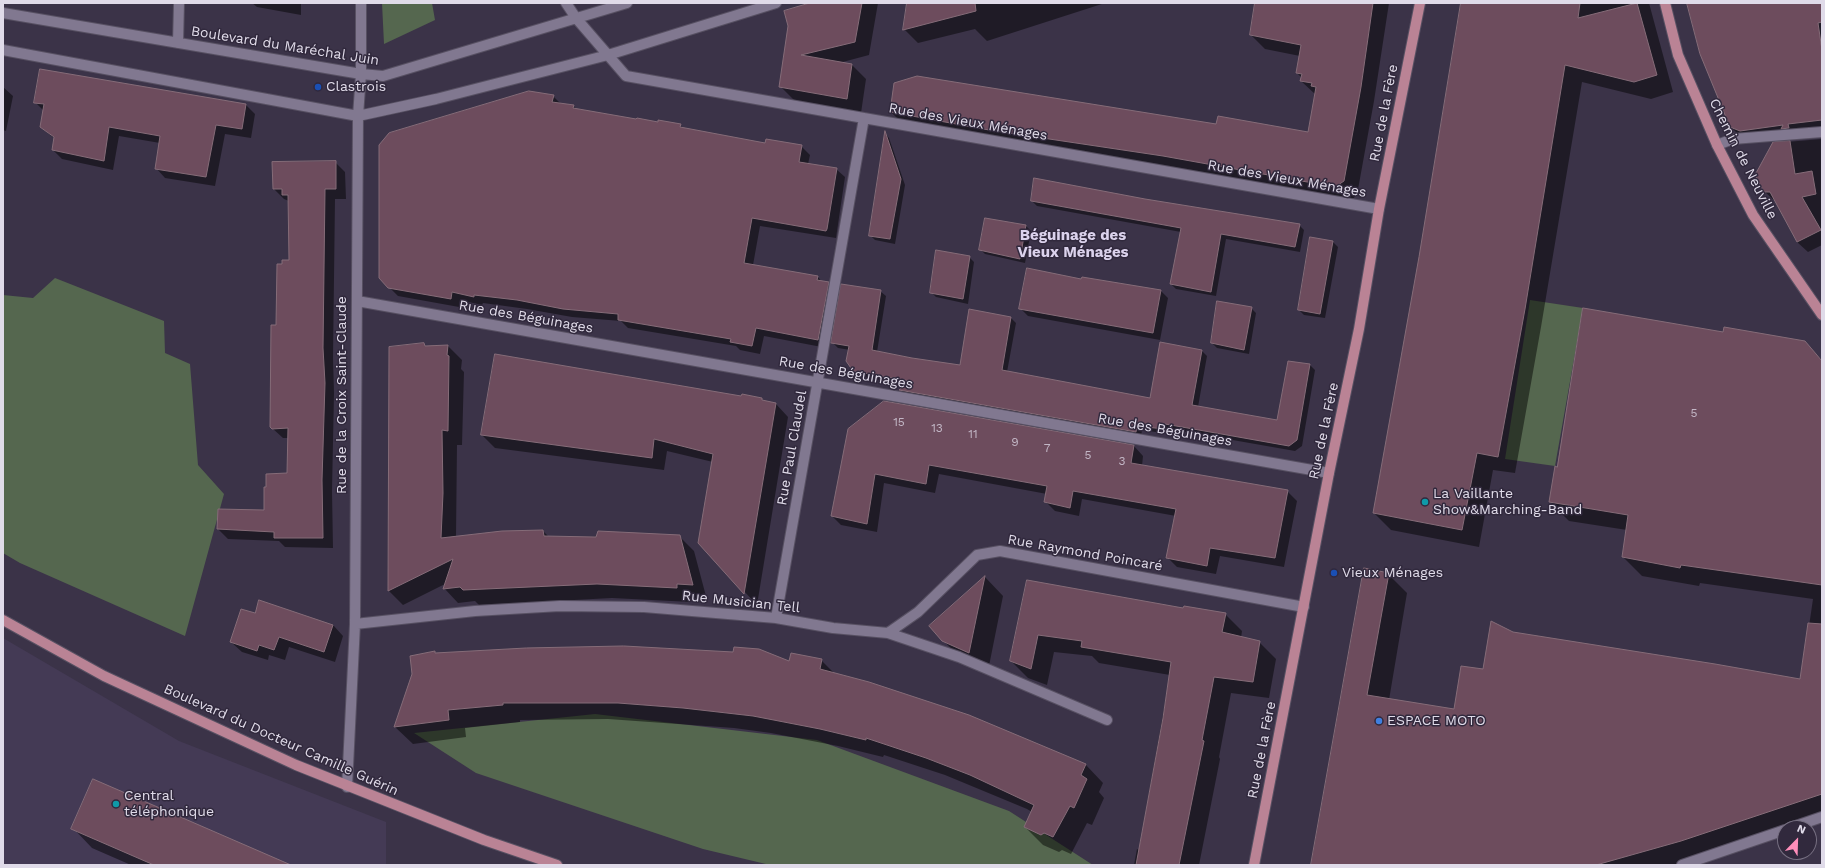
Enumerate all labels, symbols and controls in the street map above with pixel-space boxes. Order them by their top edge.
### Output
street label: Boulevard du Maréchal Juin [190,23,380,69]
street label: Rue de la Fère [1366,63,1402,163]
place label: Clastrois [326,79,386,95]
marker: Clastrois [313,82,323,92]
street label: Chemin de Neuville [1705,96,1781,222]
street label: Rue des Vieux Ménages [887,100,1049,144]
street label: Rue des Vieux Ménages [1206,157,1368,201]
district label: Béguinage des Vieux Ménages [1017,227,1129,262]
street label: Rue de la Croix Saint-Claude [334,296,350,494]
street label: Rue des Béguinages [457,297,595,337]
street label: Rue des Béguinages [777,353,915,393]
street label: Rue de la Fère [1306,381,1342,481]
street label: Rue Paul Claudel [774,389,810,507]
house number: 5 [1691,406,1697,420]
street label: Rue des Béguinages [1096,410,1234,450]
house number: 15 [893,415,905,429]
house number: 13 [931,421,943,435]
house number: 11 [968,427,978,441]
house number: 9 [1011,435,1019,449]
house number: 7 [1044,441,1050,455]
house number: 5 [1085,448,1091,462]
house number: 3 [1119,454,1125,468]
place label: La Vaillante Show&Marching-Band [1433,486,1582,518]
marker: La Vaillante Show&Marching-Band [1420,497,1430,507]
street label: Rue Raymond Poincaré [1006,531,1164,575]
place label: Vieux Ménages [1342,565,1443,581]
marker: Vieux Ménages [1329,568,1339,578]
street label: Rue Musician Tell [681,587,801,617]
street label: Boulevard du Docteur Camille Guérin [161,680,401,800]
street label: Rue de la Fère [1244,700,1280,800]
place label: ESPACE MOTO [1387,713,1486,729]
marker: ESPACE MOTO [1374,716,1384,726]
place label: Central téléphonique [124,788,214,820]
marker: Central téléphonique [111,799,121,809]
north arrow [1777,820,1817,860]
text: N [1795,822,1808,837]

